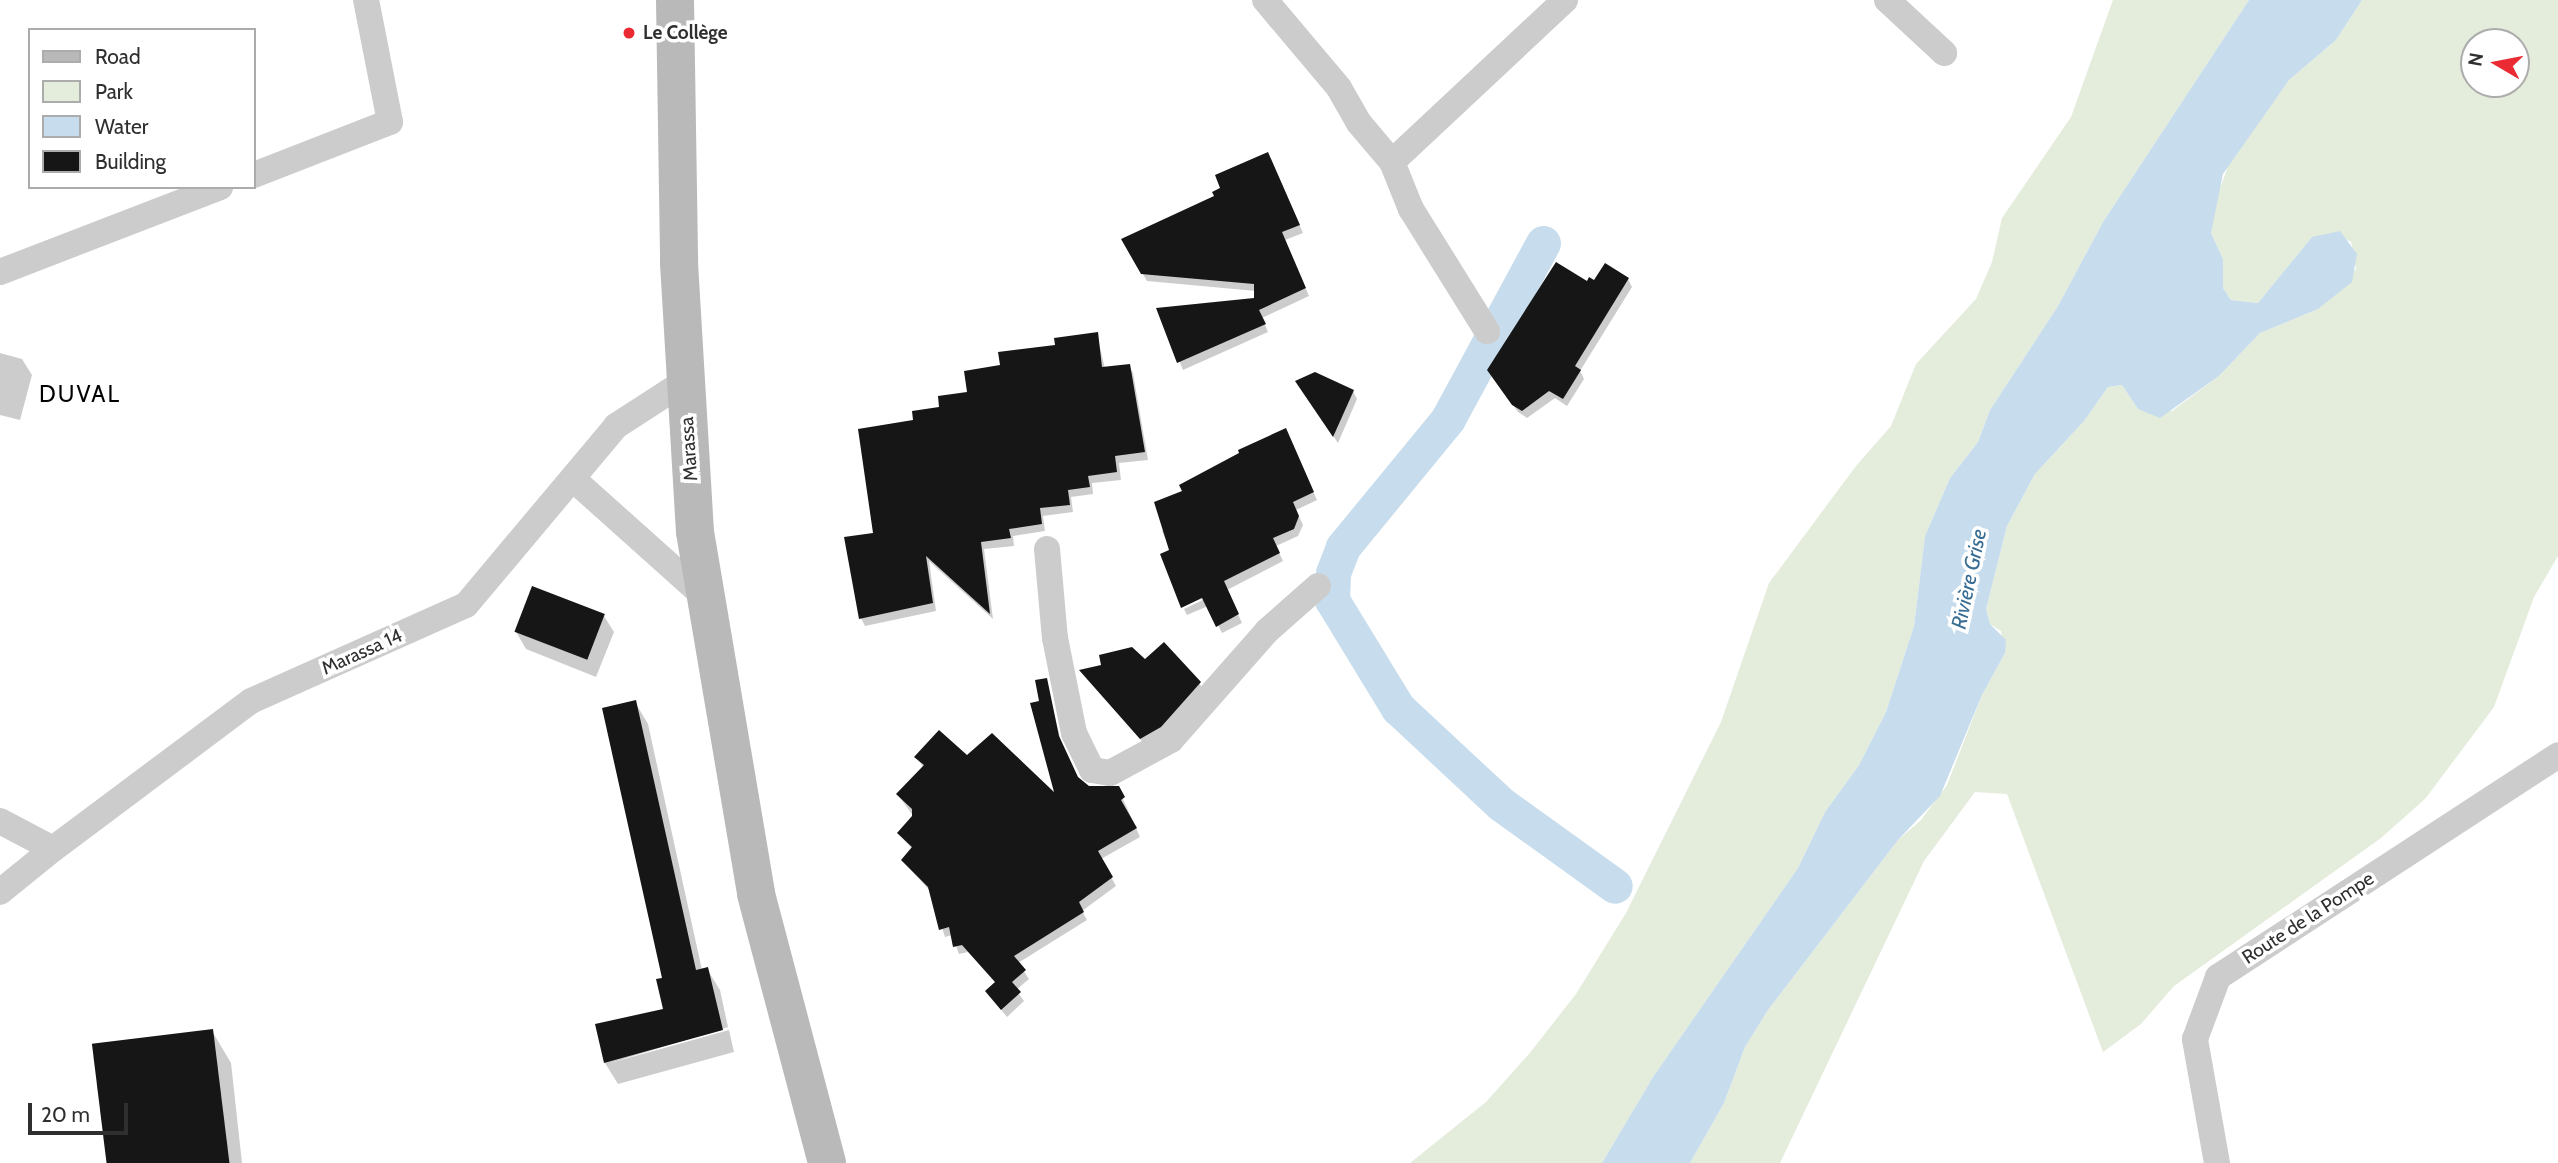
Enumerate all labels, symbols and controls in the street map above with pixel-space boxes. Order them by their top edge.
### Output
place label: Le Collège [643,22,728,44]
marker: Le Collège [621,25,637,41]
legend [28,28,256,189]
north arrow [2460,28,2530,98]
text: Road [95,44,141,69]
text: N [2463,51,2488,68]
text: Park [95,79,133,104]
text: Water [95,114,148,139]
text: Building [95,149,166,174]
district label: DUVAL [40,380,120,408]
street label: Marassa [675,416,703,482]
water label: Rivière Grise [1946,527,1992,631]
street label: Marassa 14 [318,624,406,680]
street label: Route de la Pompe [2238,867,2378,969]
scale bar [32,1090,131,1134]
text: 20 m [41,1102,90,1127]

